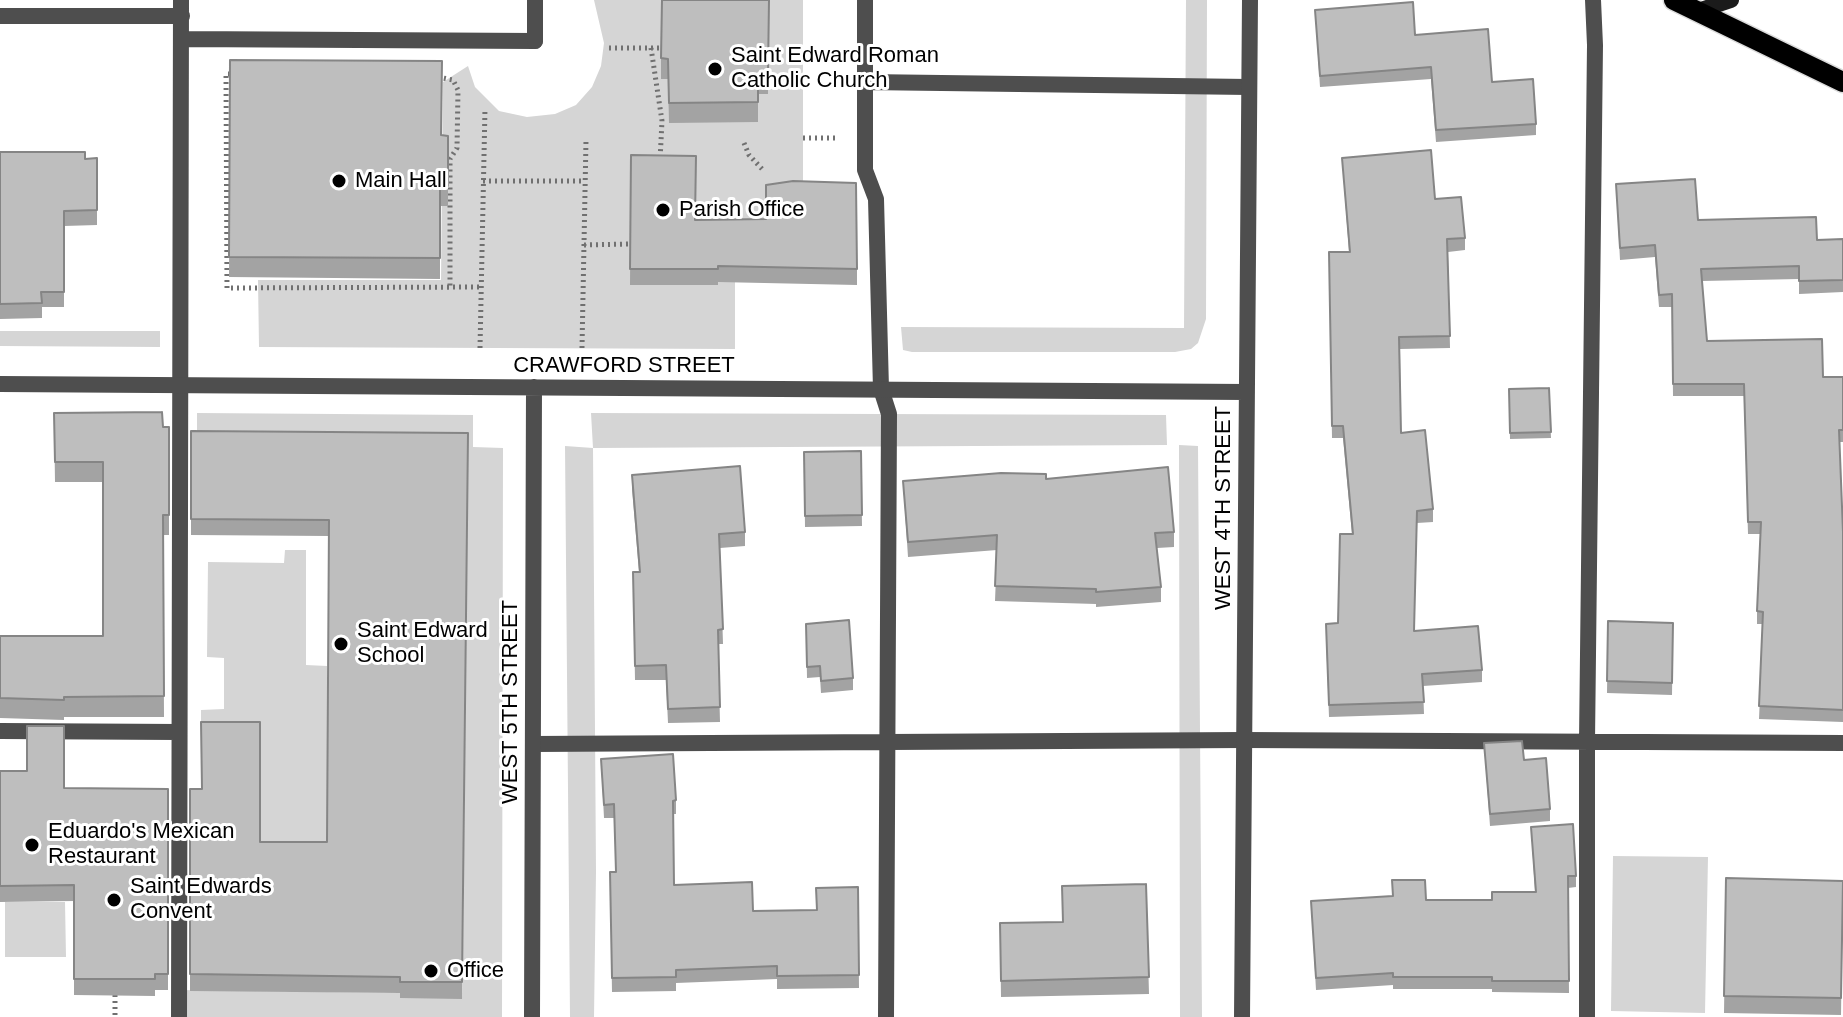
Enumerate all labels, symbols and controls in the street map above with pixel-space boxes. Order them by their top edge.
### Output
place label: Saint Edward Roman Catholic Church [731,43,939,94]
marker: Saint Edward Roman Catholic Church [706,60,724,78]
place label: Main Hall [355,168,447,194]
marker: Main Hall [330,172,348,190]
place label: Parish Office [679,197,805,223]
marker: Parish Office [654,201,672,219]
street label: CRAWFORD STREET [513,353,735,379]
street label: WEST 4TH STREET [1211,406,1237,610]
street label: WEST 5TH STREET [498,600,524,804]
place label: Saint Edward School [357,618,488,670]
marker: Saint Edward School [332,635,350,653]
place label: Eduardo's Mexican Restaurant [48,819,234,870]
marker: Eduardo's Mexican Restaurant [23,836,41,854]
place label: Saint Edwards Convent [130,874,272,926]
marker: Saint Edwards Convent [105,891,123,909]
place label: Office [447,958,504,984]
marker: Office [422,962,440,980]

